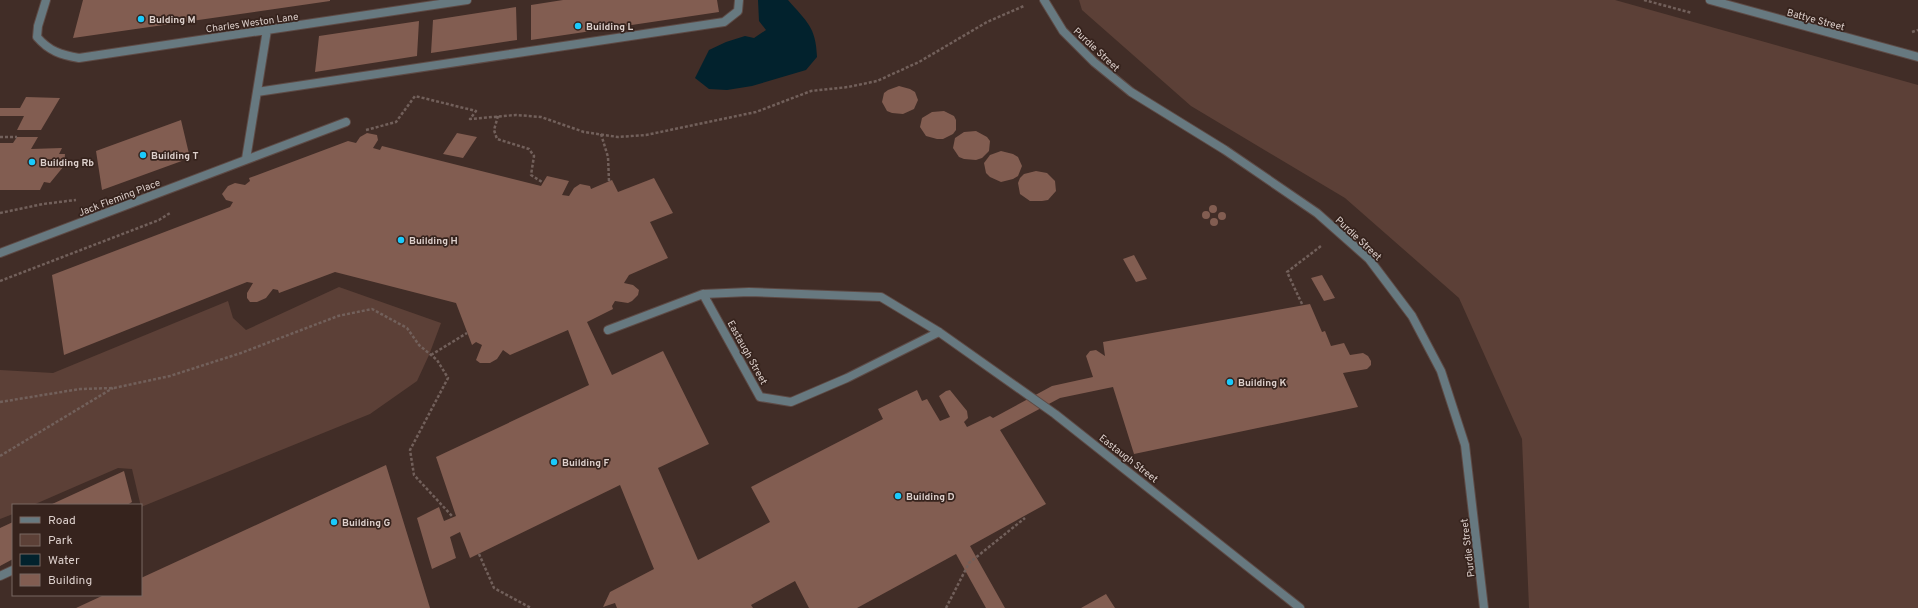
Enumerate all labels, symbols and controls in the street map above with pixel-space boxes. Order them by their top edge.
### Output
street label: Battye Street [1785,6,1846,34]
street label: Charles Weston Lane [205,11,299,36]
marker: Bulding M [136,14,146,24]
place label: Bulding M [149,14,196,27]
marker: Building L [573,21,583,31]
place label: Building L [586,21,633,34]
street label: Purdie Street [1070,25,1122,75]
marker: Building T [138,150,148,160]
place label: Building T [151,150,198,163]
marker: Building Rb [27,157,37,167]
place label: Building Rb [40,157,94,170]
street label: Jack Fleming Place [77,177,162,220]
street label: Purdie Street [1332,214,1384,264]
marker: Building H [396,235,406,245]
place label: Building H [409,235,458,248]
street label: Eastaugh Street [724,318,770,387]
marker: Building K [1225,377,1235,387]
place label: Building K [1238,377,1286,390]
street label: Eastaugh Street [1096,432,1160,486]
marker: Building F [549,457,559,467]
place label: Building F [562,457,609,470]
marker: Building D [893,491,903,501]
place label: Building D [906,491,955,504]
legend [12,504,142,596]
text: Road [48,513,76,529]
marker: Building G [329,517,339,527]
place label: Building G [342,517,390,530]
street label: Purdie Street [1458,518,1479,578]
text: Park [48,533,73,549]
text: Water [48,553,80,569]
text: Building [48,573,92,589]

